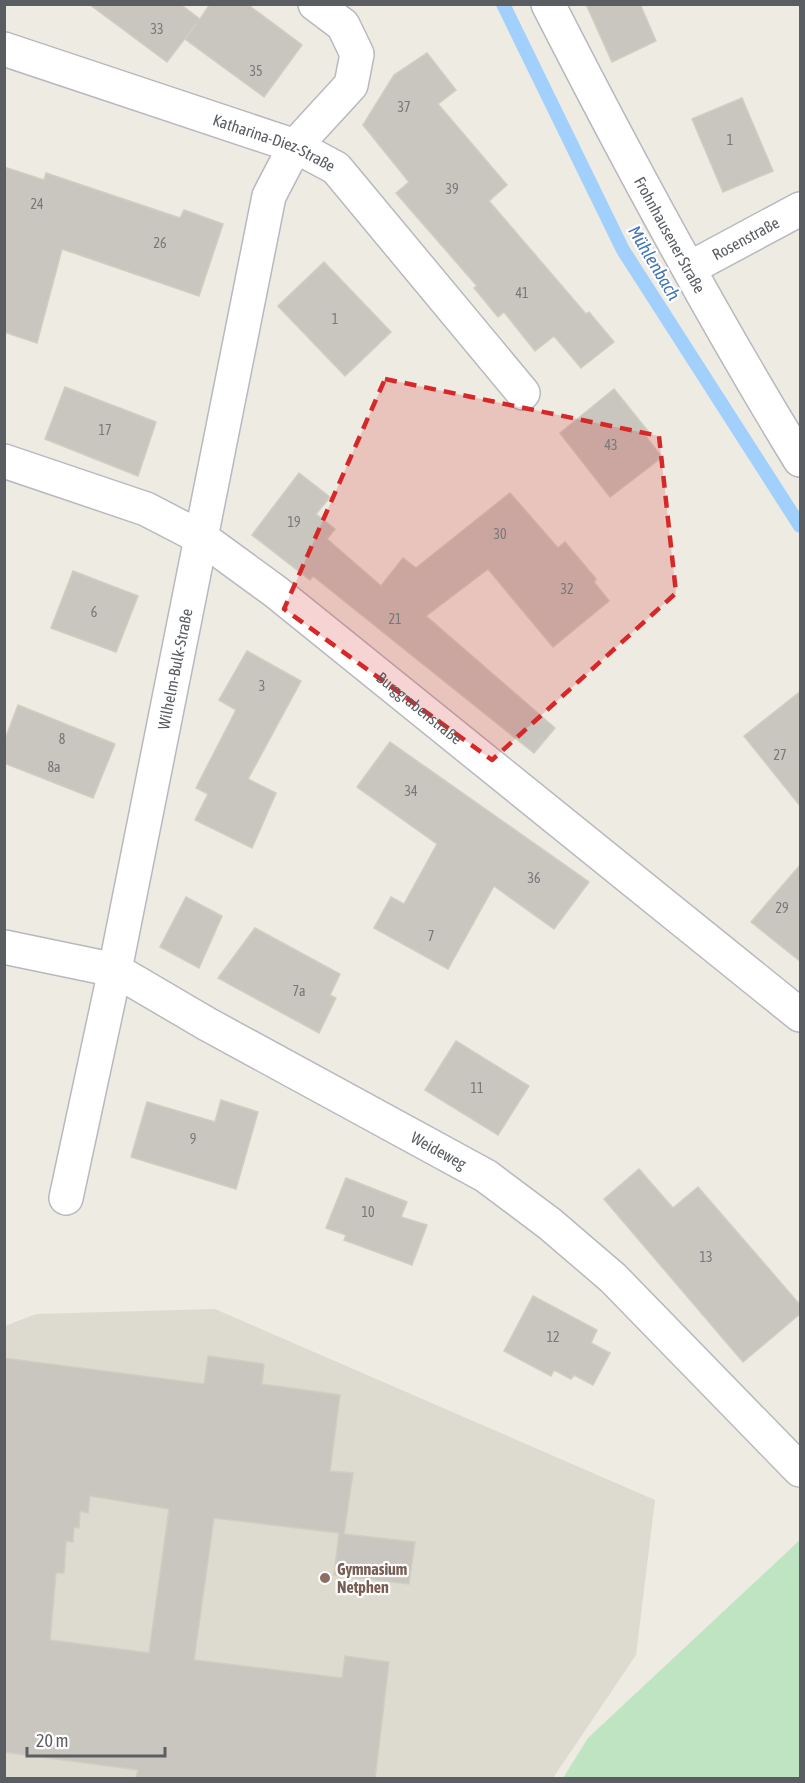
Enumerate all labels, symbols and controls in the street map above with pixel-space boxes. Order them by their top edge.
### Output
house number: 33 [150,21,164,37]
house number: 35 [249,63,263,79]
house number: 37 [397,99,411,115]
street label: Katharina-Diez-Straße [211,110,338,175]
house number: 1 [727,132,733,148]
street label: Frohnhausener Straße [631,174,709,296]
house number: 39 [445,181,459,197]
house number: 24 [30,196,44,212]
street label: Rosenstraße [709,213,782,263]
water label: Mühlenbach [624,222,685,304]
house number: 26 [153,235,167,251]
house number: 41 [515,285,529,301]
house number: 1 [332,311,338,327]
house number: 17 [98,422,112,438]
house number: 43 [604,437,618,453]
house number: 19 [287,514,301,530]
house number: 30 [493,526,507,542]
house number: 32 [560,581,574,597]
house number: 6 [91,604,98,620]
street label: Wilhelm-Bulk-Straße [154,607,196,731]
house number: 21 [388,611,402,627]
street label: Burggrabenstraße [373,668,466,748]
house number: 3 [259,678,265,694]
house number: 8 [59,731,66,747]
house number: 27 [773,747,787,763]
house number: 8a [47,759,61,775]
house number: 34 [404,783,418,799]
house number: 36 [527,870,541,886]
house number: 29 [775,900,789,916]
house number: 7 [428,928,434,944]
house number: 7a [292,983,306,999]
house number: 11 [470,1080,484,1096]
street label: Weideweg [408,1128,470,1174]
house number: 9 [190,1131,196,1147]
house number: 10 [361,1204,375,1220]
house number: 13 [699,1249,713,1265]
house number: 12 [546,1329,560,1345]
place label: Gymnasium Netphen [337,1560,407,1596]
marker: Gymnasium Netphen [318,1571,332,1585]
scale bar [27,1720,165,1758]
text: 20 m [36,1730,68,1751]

